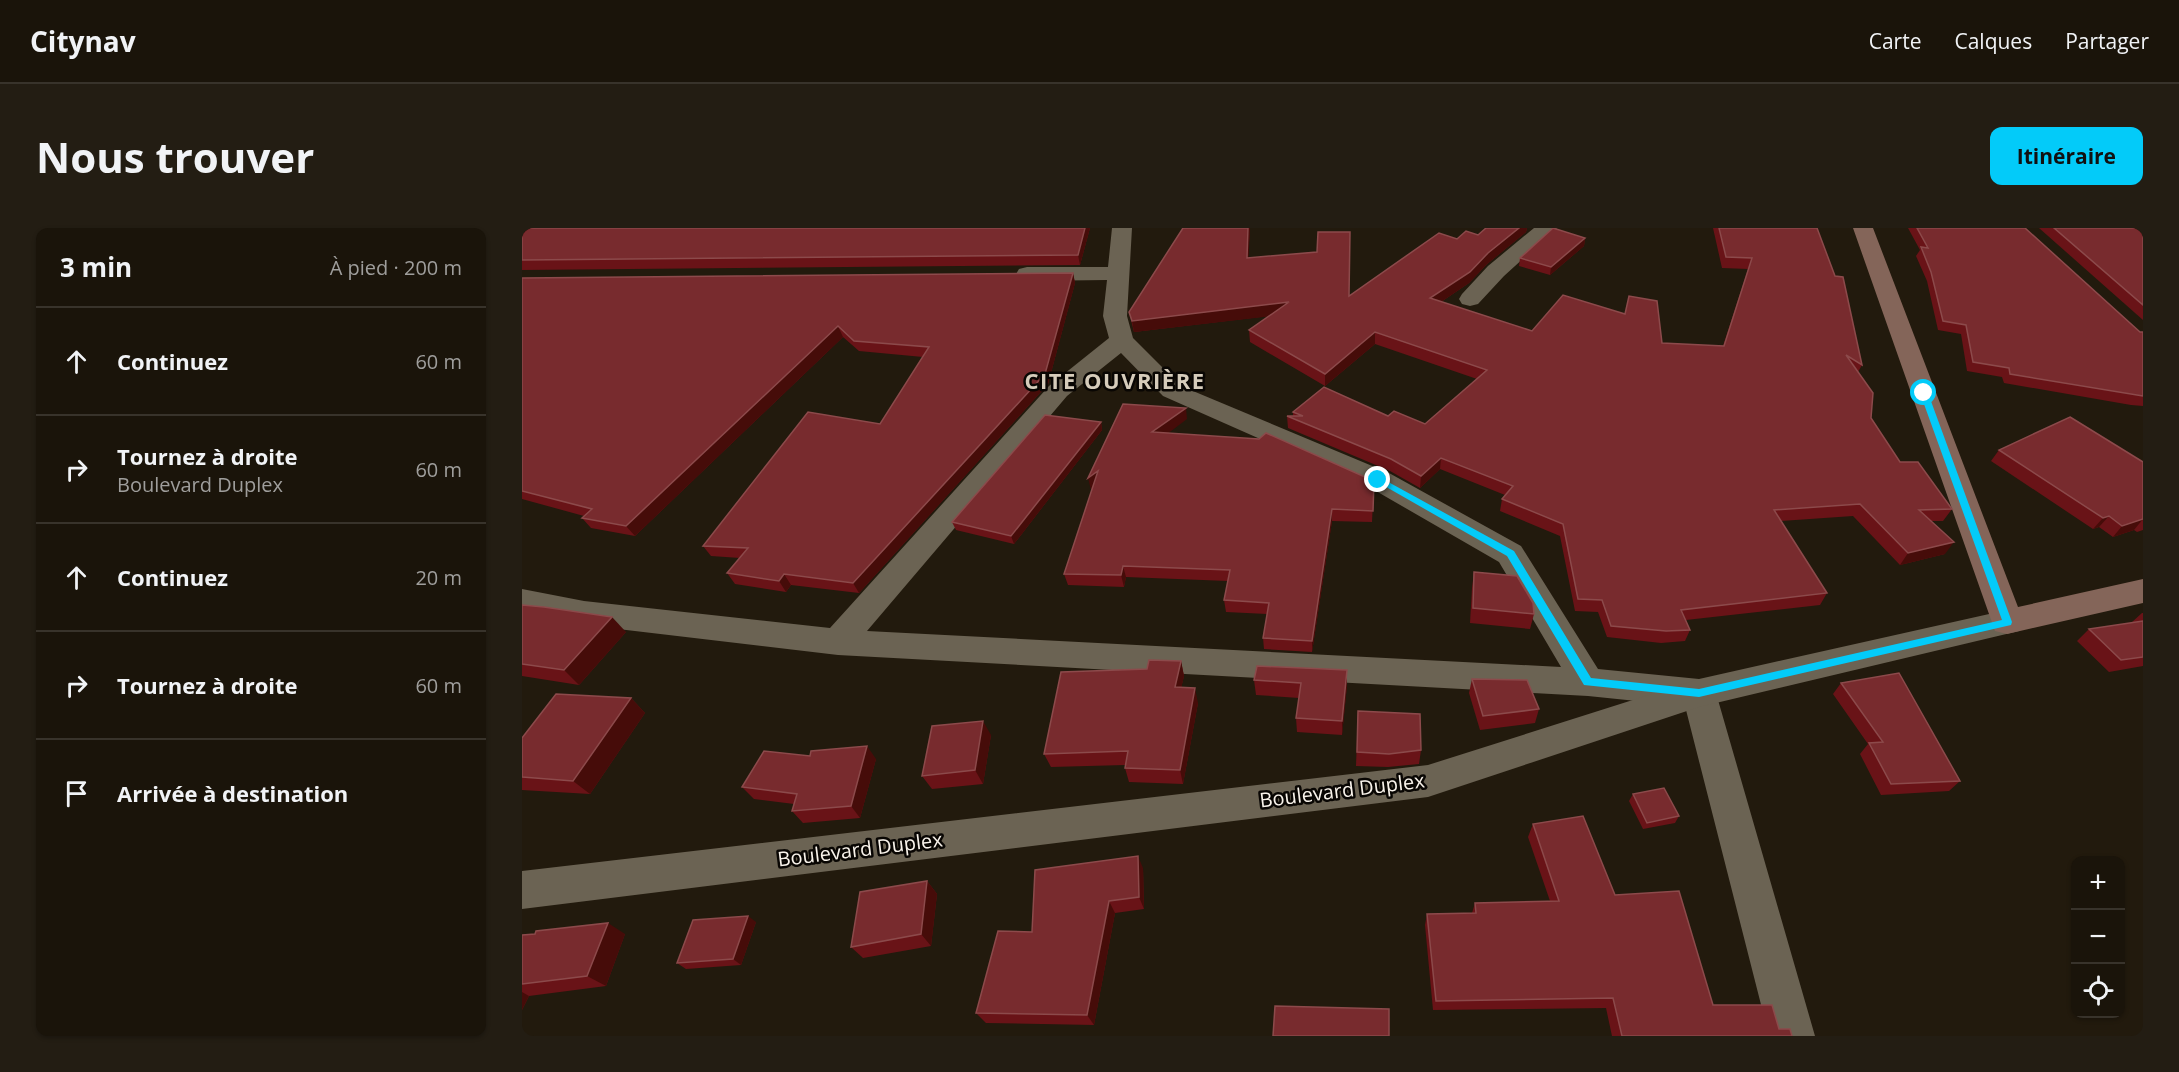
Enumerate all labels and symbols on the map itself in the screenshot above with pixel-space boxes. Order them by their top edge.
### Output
district label: CITE OUVRIÈRE [1025,365,1206,395]
route start [1910,379,1936,405]
route end [1364,466,1390,492]
street label: Boulevard Duplex [1258,766,1427,814]
street label: Boulevard Duplex [776,825,945,873]

